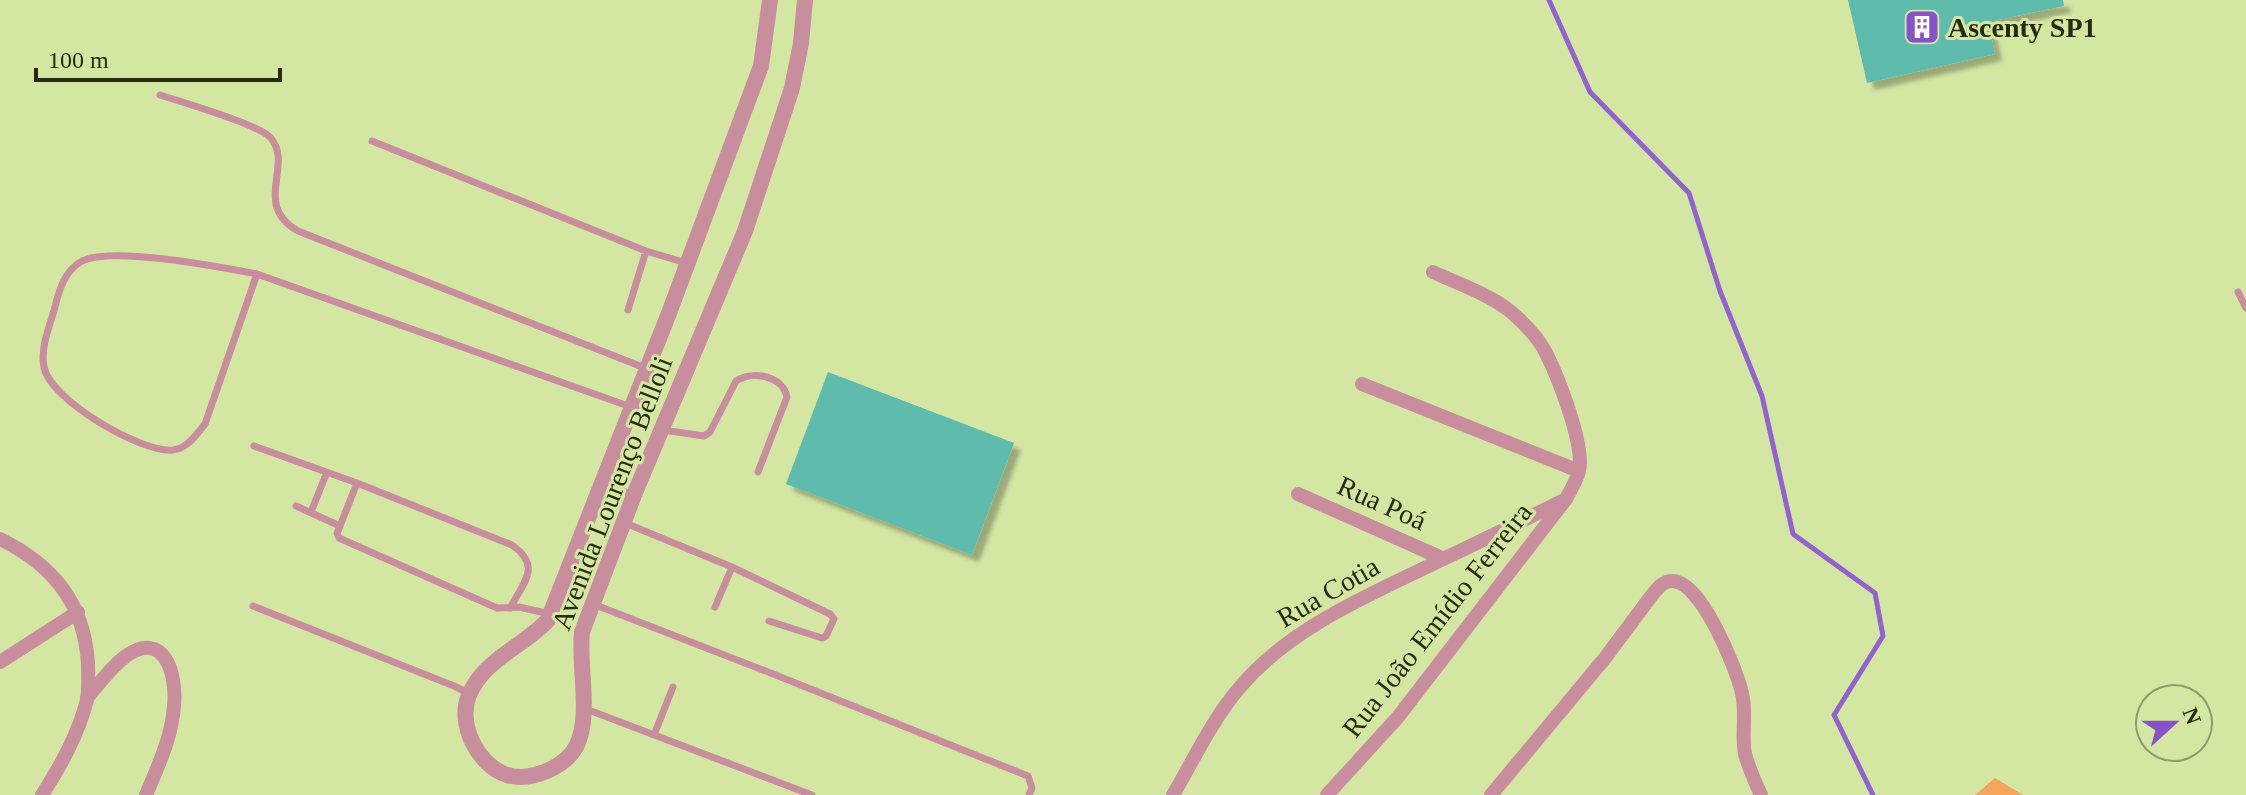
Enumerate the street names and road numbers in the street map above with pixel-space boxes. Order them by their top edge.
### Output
street label: Avenida Lourenço Belloli [546,352,679,634]
street label: Rua Poá [1333,470,1432,537]
street label: Rua João Emídio Ferreira [1336,496,1538,743]
street label: Rua Cotia [1271,550,1385,634]

